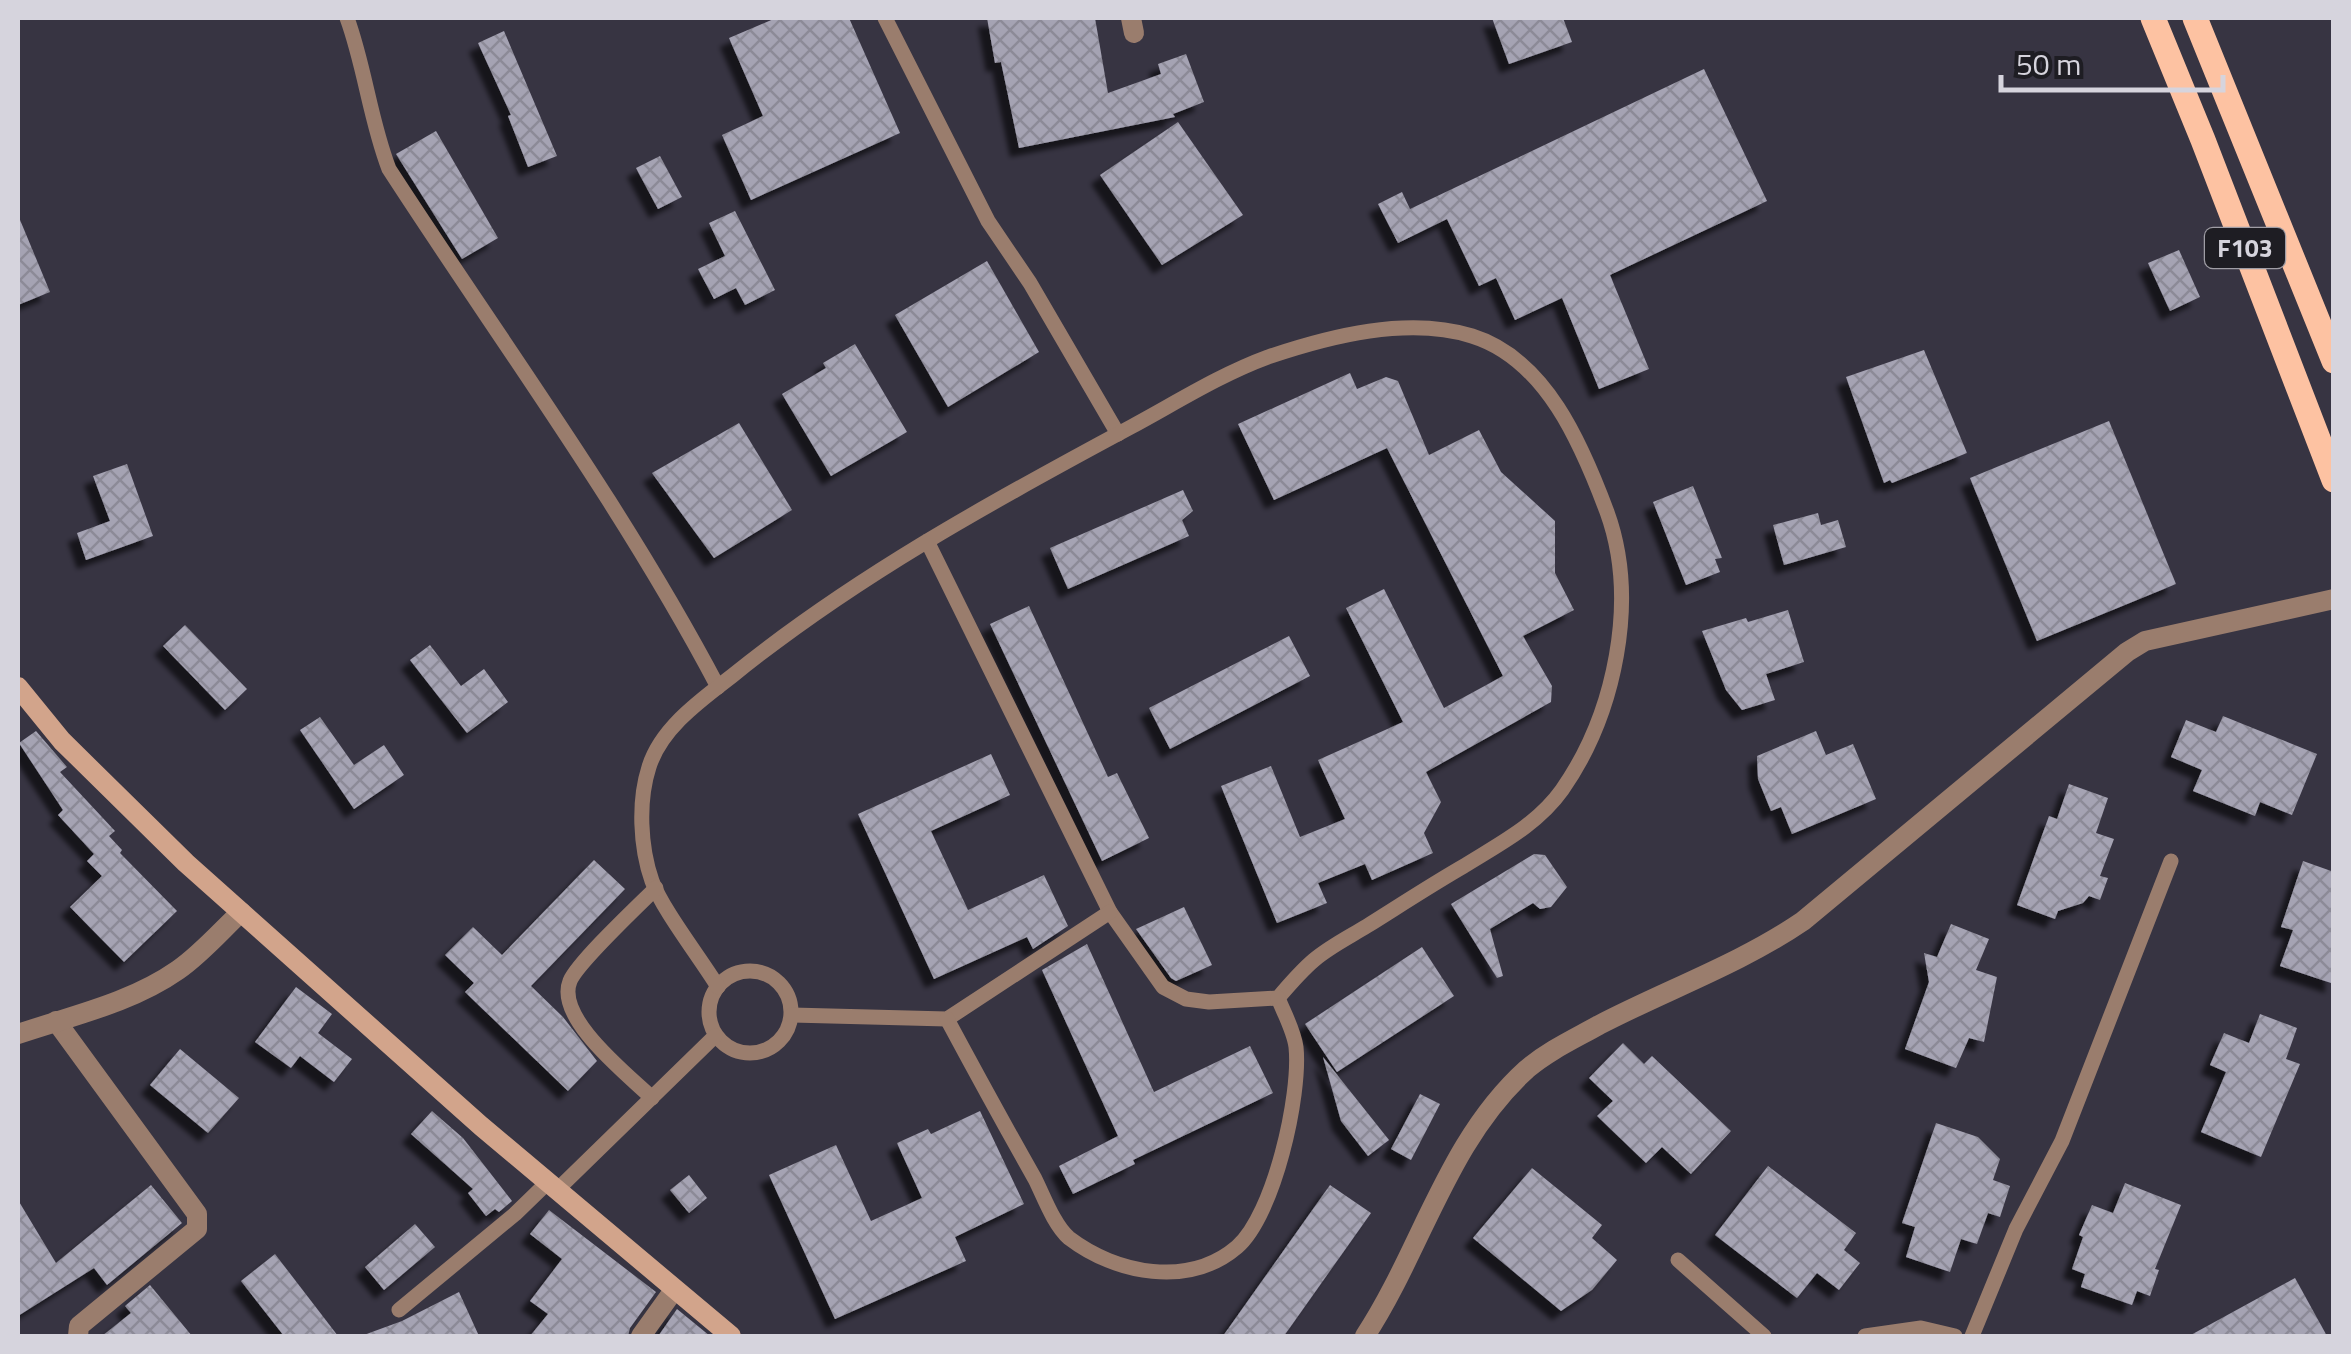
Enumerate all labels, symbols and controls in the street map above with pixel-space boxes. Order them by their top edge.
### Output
scale bar [2001,30,2224,92]
text: 50 m [2016,41,2081,87]
road number: F103 [2205,228,2285,268]

